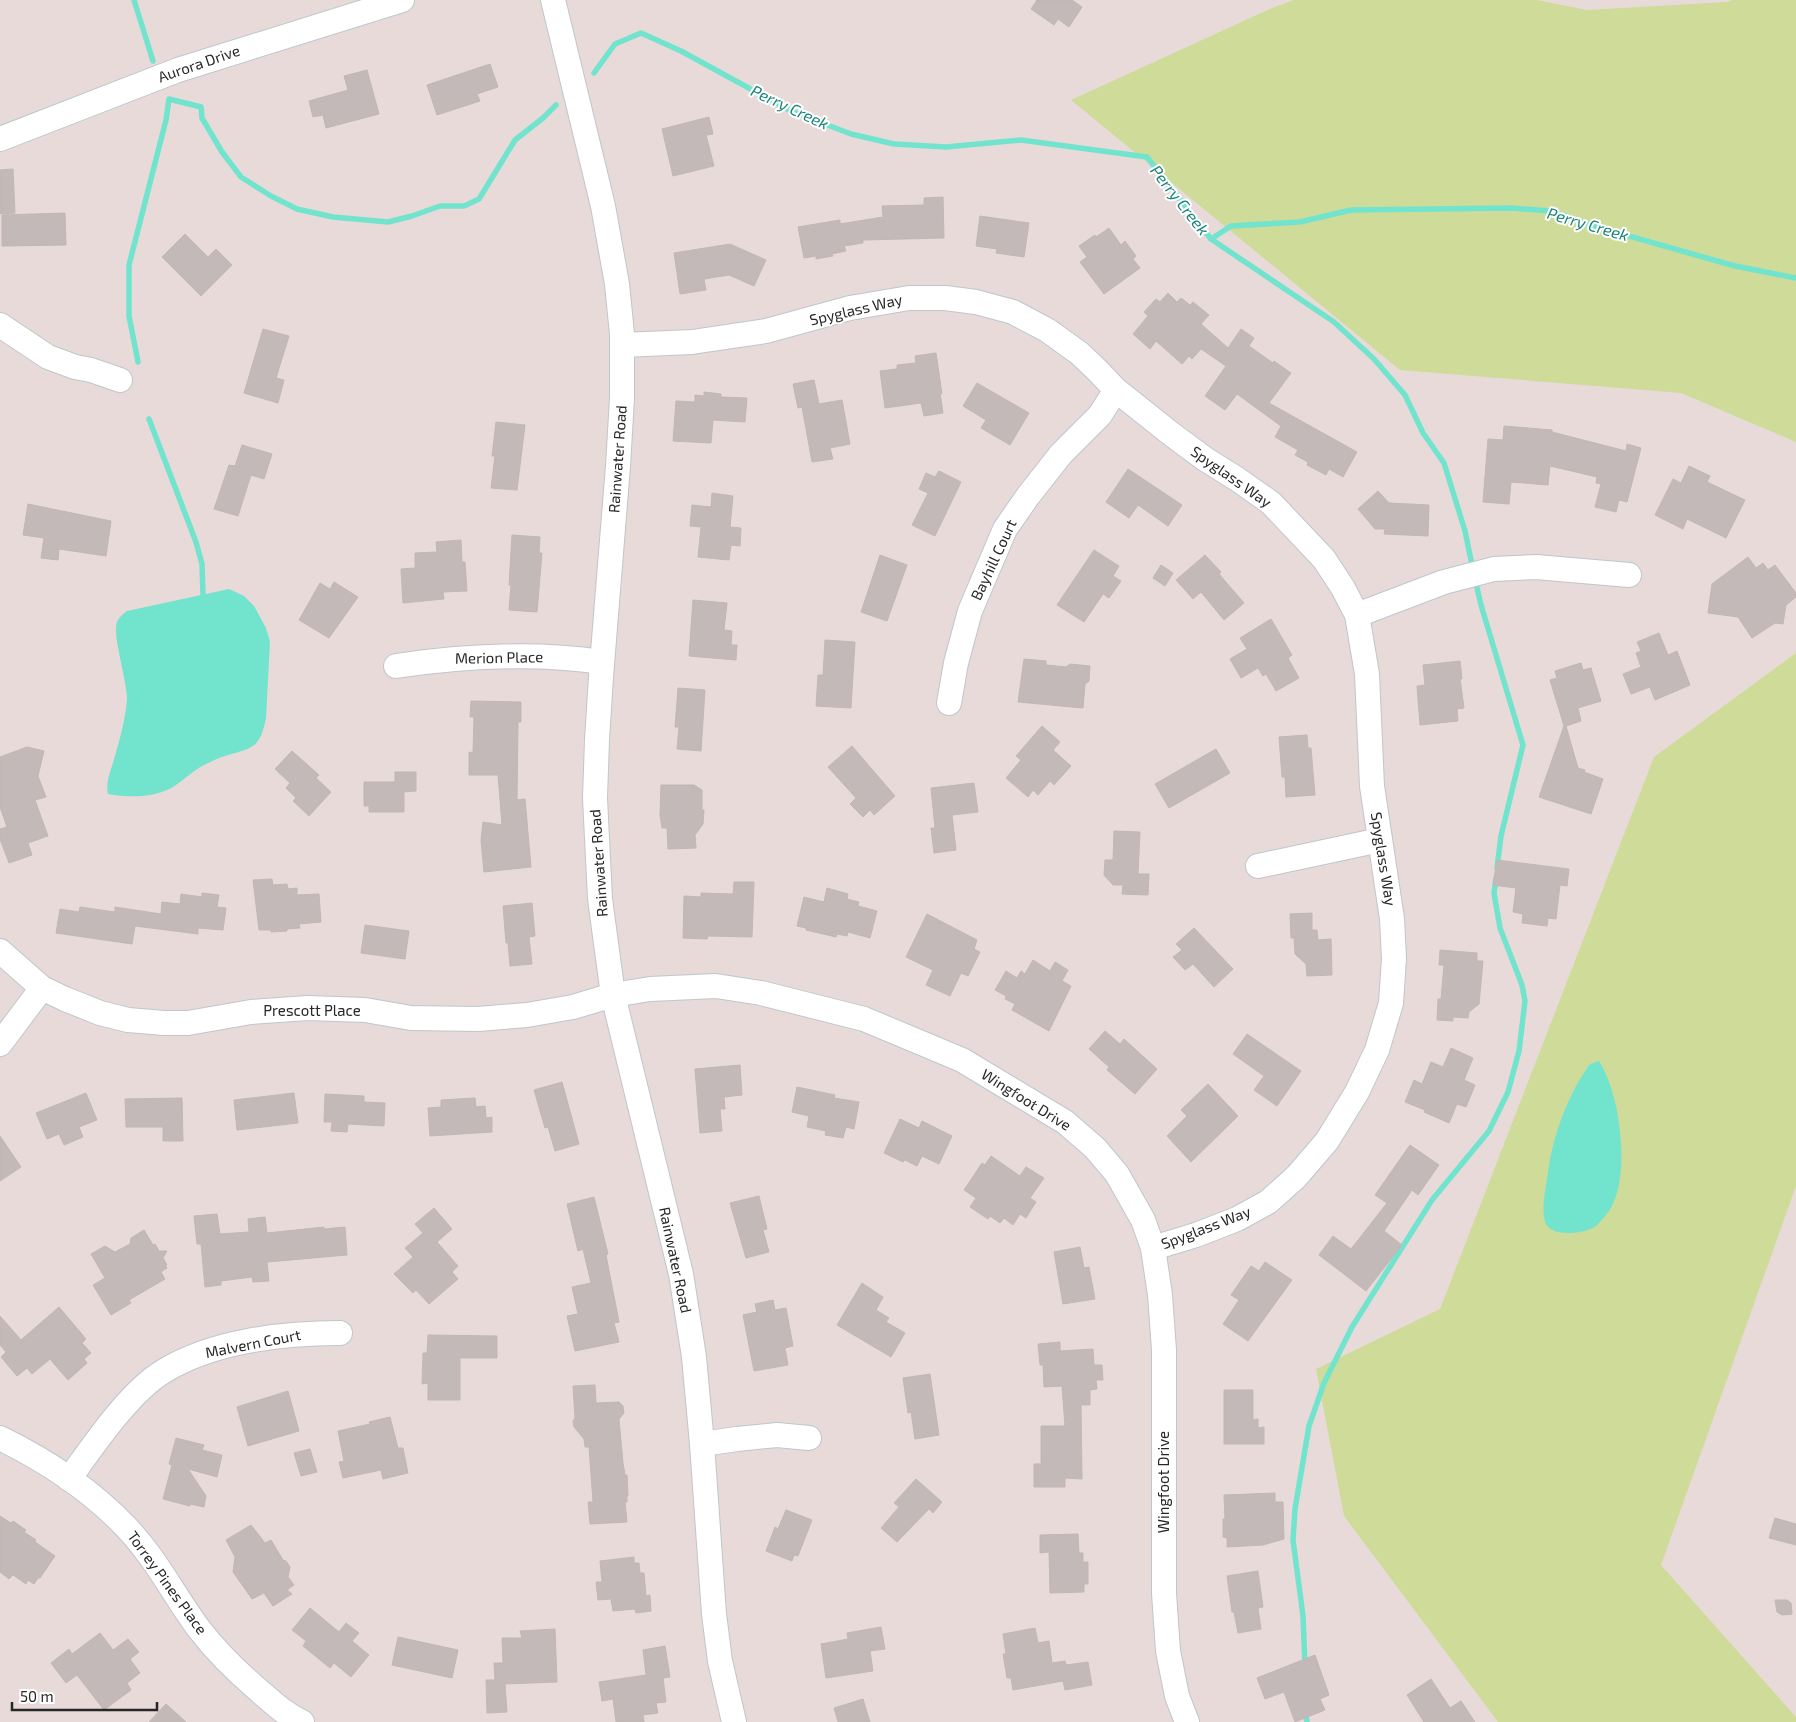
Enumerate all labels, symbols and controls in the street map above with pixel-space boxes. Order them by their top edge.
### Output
street label: Aurora Drive [155,41,242,85]
water label: Perry Creek [748,80,832,134]
water label: Perry Creek [1146,161,1214,239]
water label: Perry Creek [1545,203,1631,245]
street label: Spyglass Way [808,290,904,328]
street label: Rainwater Road [604,405,630,513]
street label: Spyglass Way [1188,442,1276,511]
street label: Bayhill Court [967,516,1020,603]
street label: Merion Place [455,647,543,667]
street label: Rainwater Road [585,809,611,917]
street label: Spyglass Way [1368,811,1400,907]
street label: Prescott Place [263,1001,361,1019]
street label: Wingfoot Drive [978,1064,1075,1134]
street label: Spyglass Way [1158,1202,1253,1252]
street label: Rainwater Road [656,1205,696,1314]
street label: Malvern Court [204,1325,302,1361]
street label: Wingfoot Drive [1154,1431,1172,1533]
street label: Torrey Pines Place [124,1527,211,1638]
scale bar [12,1680,158,1712]
text: 50 m [20,1687,54,1705]

